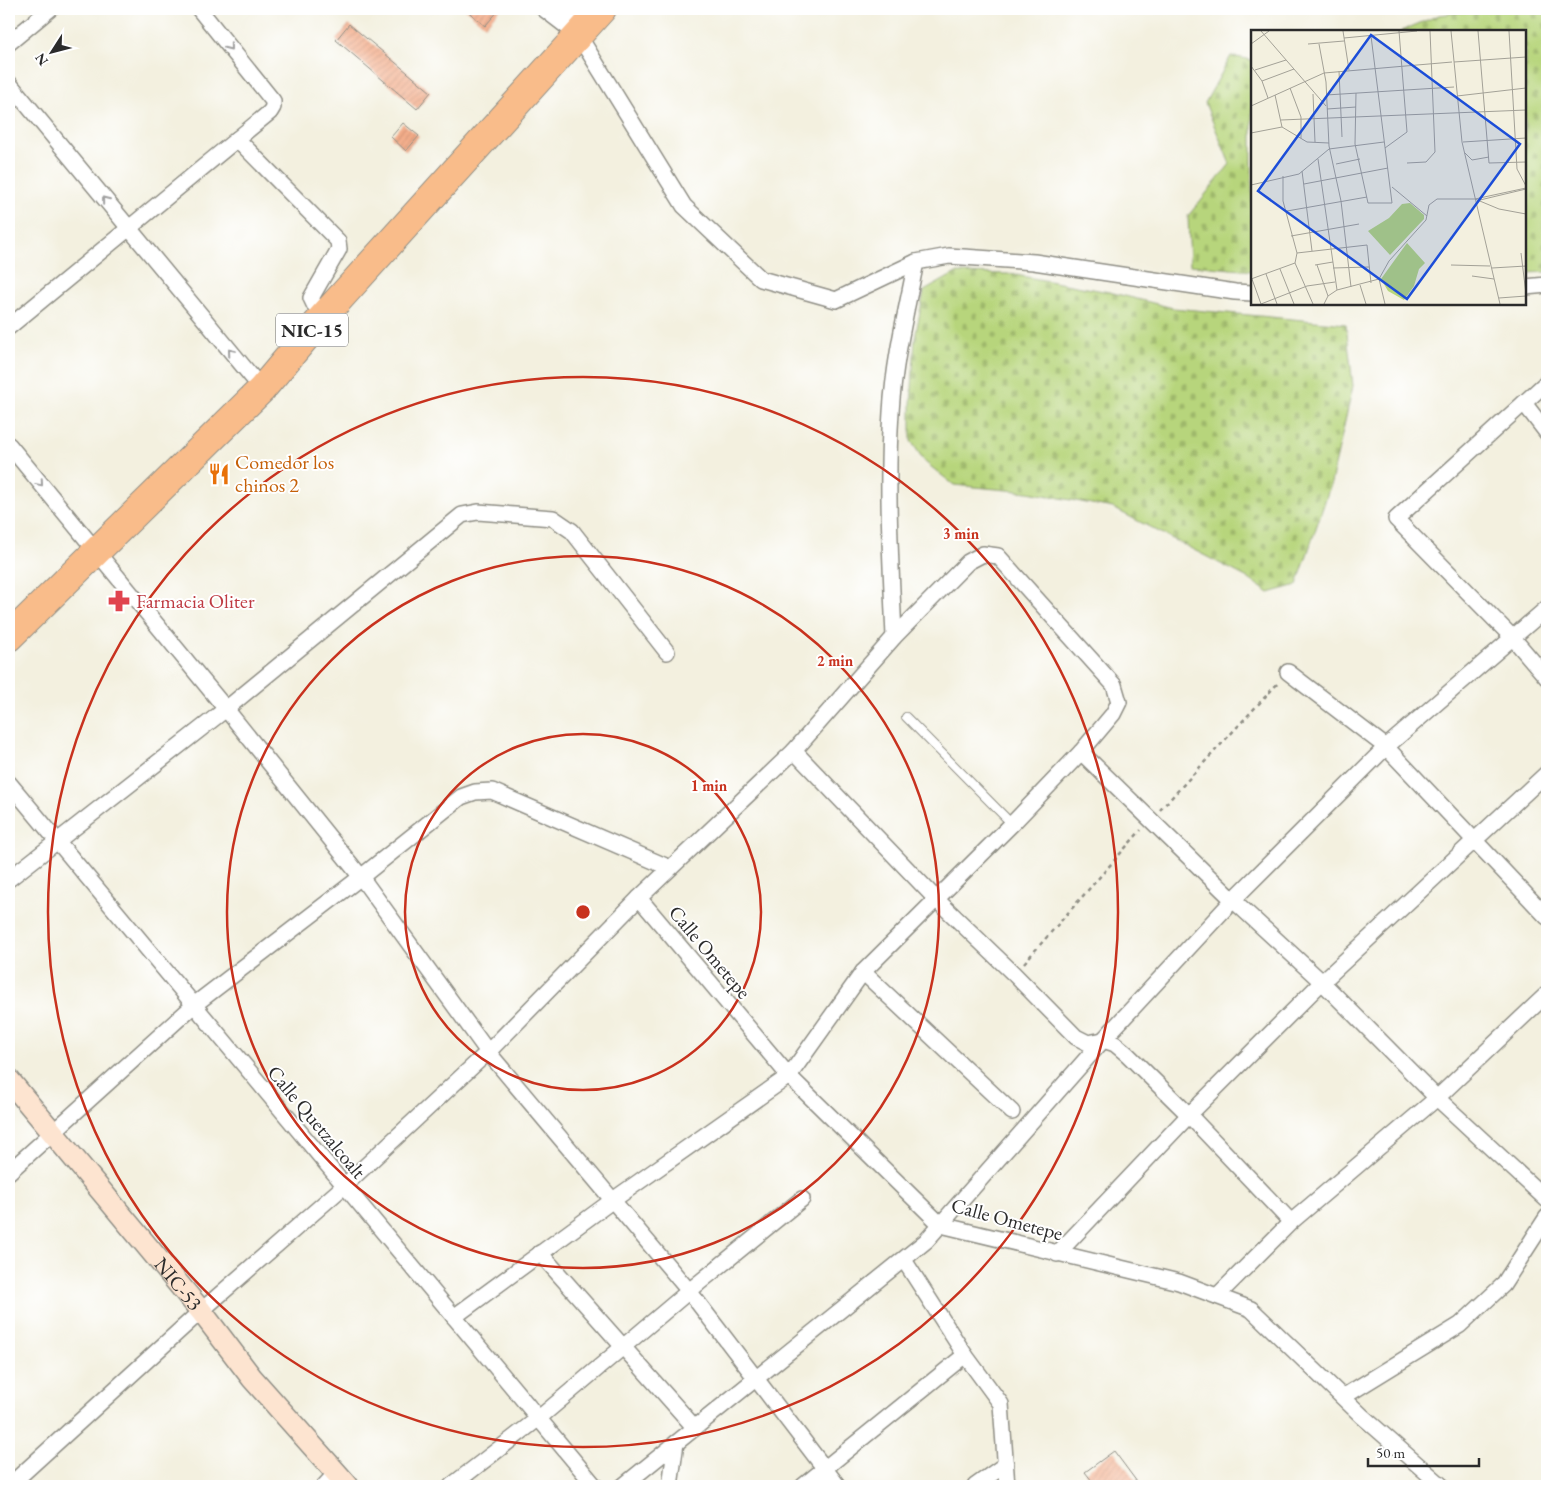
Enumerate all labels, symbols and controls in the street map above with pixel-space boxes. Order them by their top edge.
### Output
north arrow [28,28,78,78]
inset map [1251,30,1526,305]
one-way arrow [224,41,232,50]
text: N [30,49,52,70]
one-way arrow [101,196,110,205]
road number: NIC-15 [276,314,348,346]
one-way arrow [228,348,237,357]
place label: Comedor los chinos 2 [235,449,334,498]
restaurant icon: Comedor los chinos 2 [206,461,232,487]
one-way arrow [34,477,43,486]
text: 3 min [943,524,980,543]
pharmacy icon: Farmacia Oliter [106,588,132,614]
place label: Farmacia Oliter [136,588,255,614]
text: 2 min [817,651,854,670]
text: 1 min [691,776,728,795]
street label: Calle Ometepe [663,900,757,1004]
centre of rings [574,903,592,921]
street label: Calle Quetzalcoalt [262,1060,372,1185]
street label: Calle Ometepe [948,1192,1066,1246]
street label: NIC-53 [149,1252,208,1316]
scale bar [1368,1435,1480,1467]
text: 50 m [1376,1443,1405,1462]

